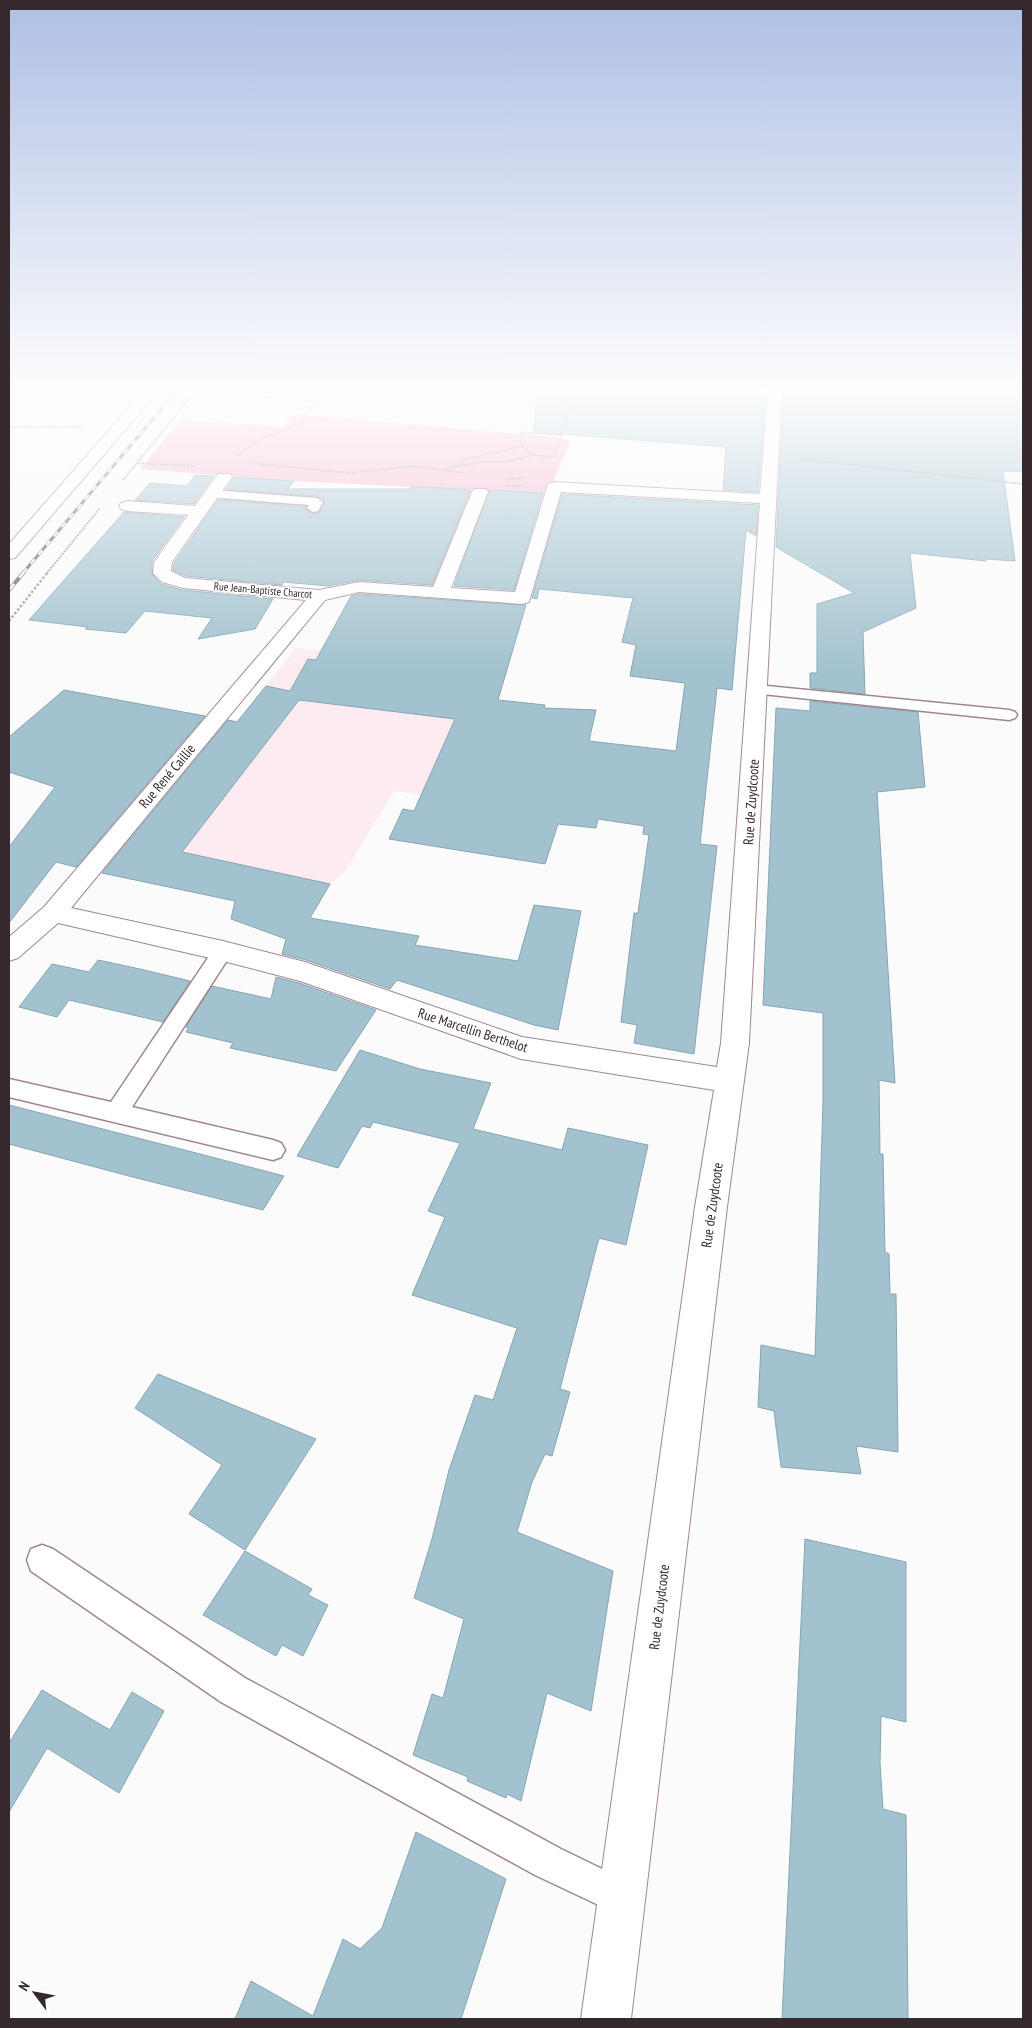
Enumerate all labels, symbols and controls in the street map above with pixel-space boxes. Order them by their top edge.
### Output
street label: Rue Jean-Baptiste Charcot [213,579,313,601]
street label: Rue René Caillie [135,740,199,812]
street label: Rue de Zuydcoote [739,758,763,845]
street label: Rue Marcellin Berthelot [416,1004,530,1056]
street label: Rue de Zuydcoote [697,1161,727,1249]
street label: Rue de Zuydcoote [645,1563,673,1651]
north arrow [10,1968,60,2018]
text: N [14,1978,34,1994]

